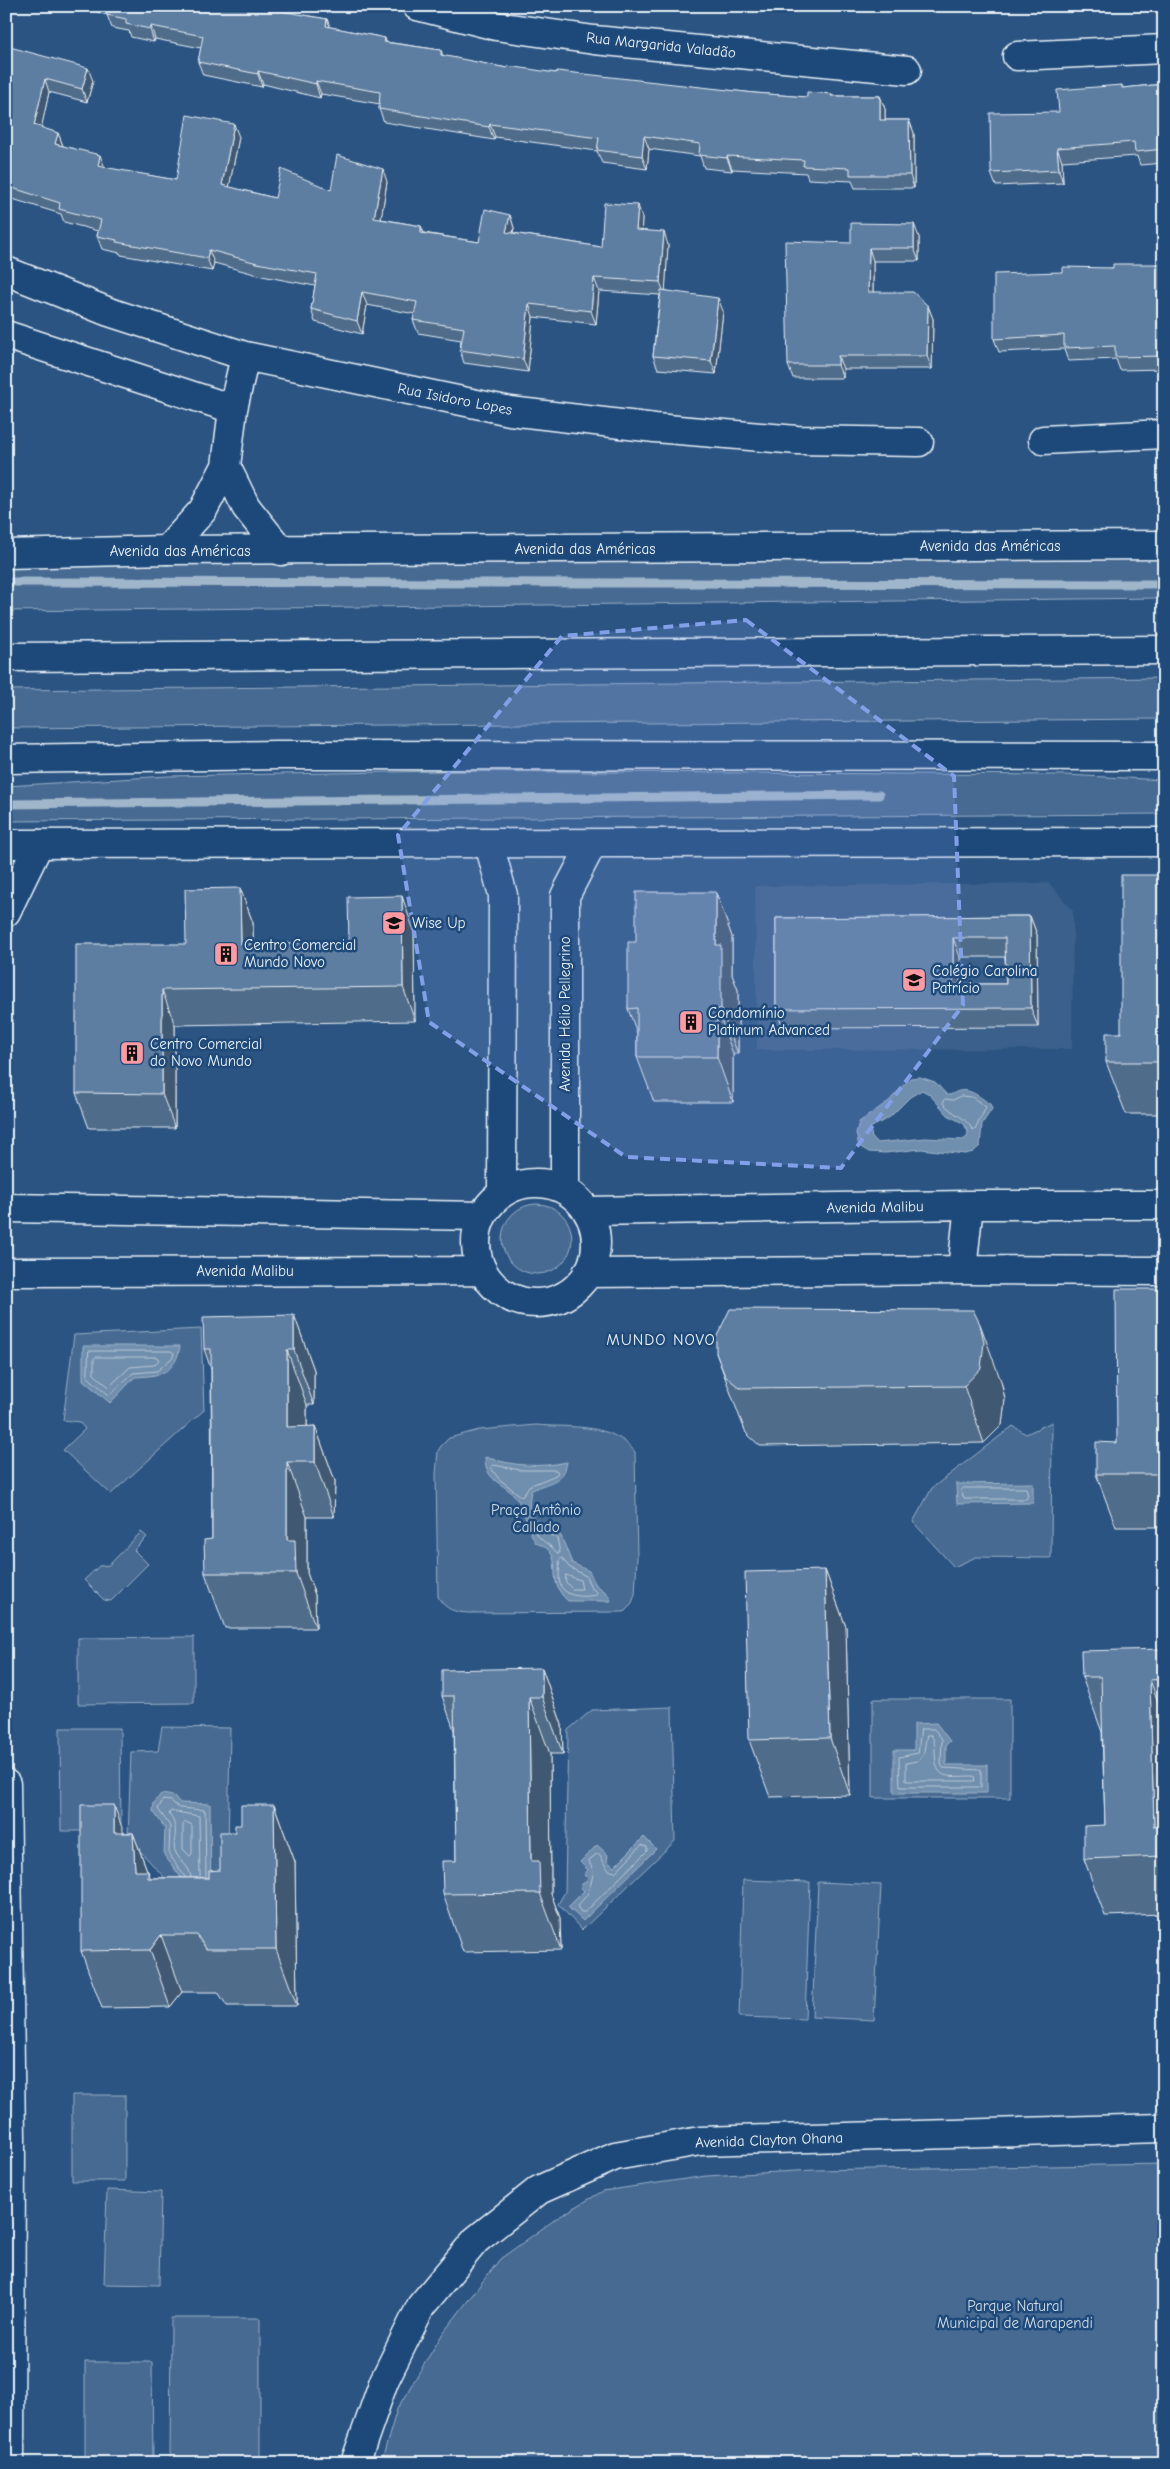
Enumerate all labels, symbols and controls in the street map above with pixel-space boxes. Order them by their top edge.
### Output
street label: Rua Margarida Valadão [585,28,737,62]
street label: Rua Isidoro Lopes [396,379,514,419]
street label: Avenida das Américas [920,537,1060,555]
street label: Avenida das Américas [515,540,655,558]
street label: Avenida das Américas [110,542,250,560]
school or university icon: Wise Up [381,910,407,936]
place label: Wise Up [412,914,465,932]
place label: Centro Comercial Mundo Novo [244,936,356,971]
street label: Avenida Hélio Pellegrino [556,936,574,1092]
building icon: Centro Comercial Mundo Novo [213,941,239,967]
place label: Colégio Carolina Patrício [932,962,1038,997]
school or university icon: Colégio Carolina Patrício [901,967,927,993]
place label: Condomínio Platinum Advanced [708,1004,830,1039]
building icon: Condomínio Platinum Advanced [678,1009,704,1035]
place label: Centro Comercial do Novo Mundo [150,1035,262,1070]
building icon: Centro Comercial do Novo Mundo [119,1040,145,1066]
street label: Avenida Malibu [826,1197,924,1217]
street label: Avenida Malibu [196,1262,294,1280]
district label: MUNDO NOVO [606,1331,716,1349]
park label: Praça Antônio Callado [491,1501,581,1536]
street label: Avenida Clayton Ohana [695,2128,843,2152]
park label: Parque Natural Municipal de Marapendi [937,2297,1093,2332]

